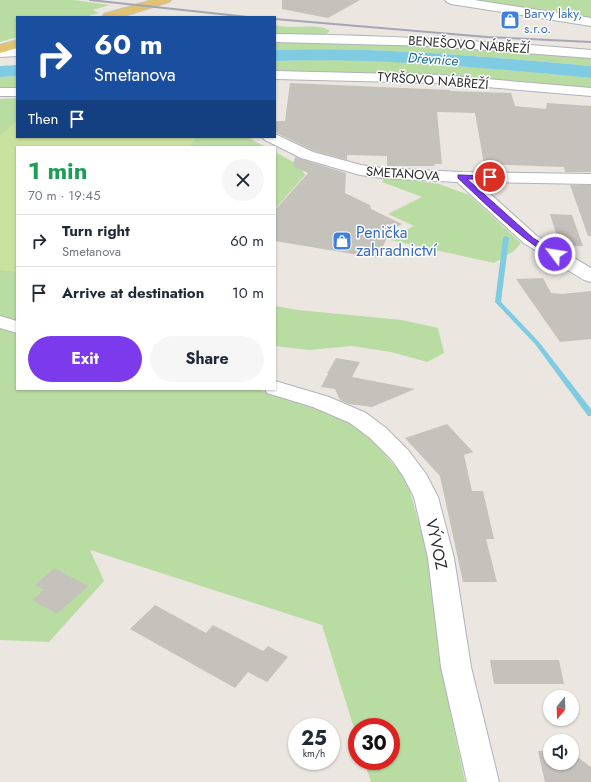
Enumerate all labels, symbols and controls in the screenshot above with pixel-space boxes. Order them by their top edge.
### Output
place label: Barvy laky, s.r.o. [524,4,582,38]
shop icon: Barvy laky, s.r.o. [499,9,521,31]
text: 60 m [94,24,163,65]
street label: BENEŠOVO NÁBŘEŽÍ [408,31,531,58]
icon: right [28,32,80,84]
water label: Dřevnice [407,47,459,71]
text: Smetanova [94,62,176,88]
street label: TYRŠOVO NÁBŘEŽÍ [377,67,490,94]
text: Then [28,108,58,130]
icon: arrive [66,108,88,130]
text: 1 min [28,153,88,188]
button: close [222,159,264,201]
pin [473,160,507,194]
street label: SMETANOVA [365,161,441,186]
icon: arrive [479,166,501,188]
text: 70 m · 19:45 [28,186,101,205]
text: Turn right [62,220,130,242]
place label: Penička zahradnictví [356,221,438,262]
icon: right [28,230,50,252]
text: 60 m [230,230,264,252]
shop icon: Penička zahradnictví [331,230,353,252]
position arrow [534,233,576,275]
text: Smetanova [62,242,121,261]
icon: arrive [28,282,50,304]
text: Arrive at destination [62,282,204,304]
text: 10 m [232,282,264,304]
button: Exit [28,336,142,382]
button: Share [150,336,264,382]
street label: VÝVOZ [420,517,453,572]
north arrow [543,690,579,726]
map controls [543,690,579,770]
speed limit sign: 30 [348,718,400,770]
text: 25 [301,724,327,753]
button: sound [543,734,579,770]
text: km/h [303,746,325,761]

